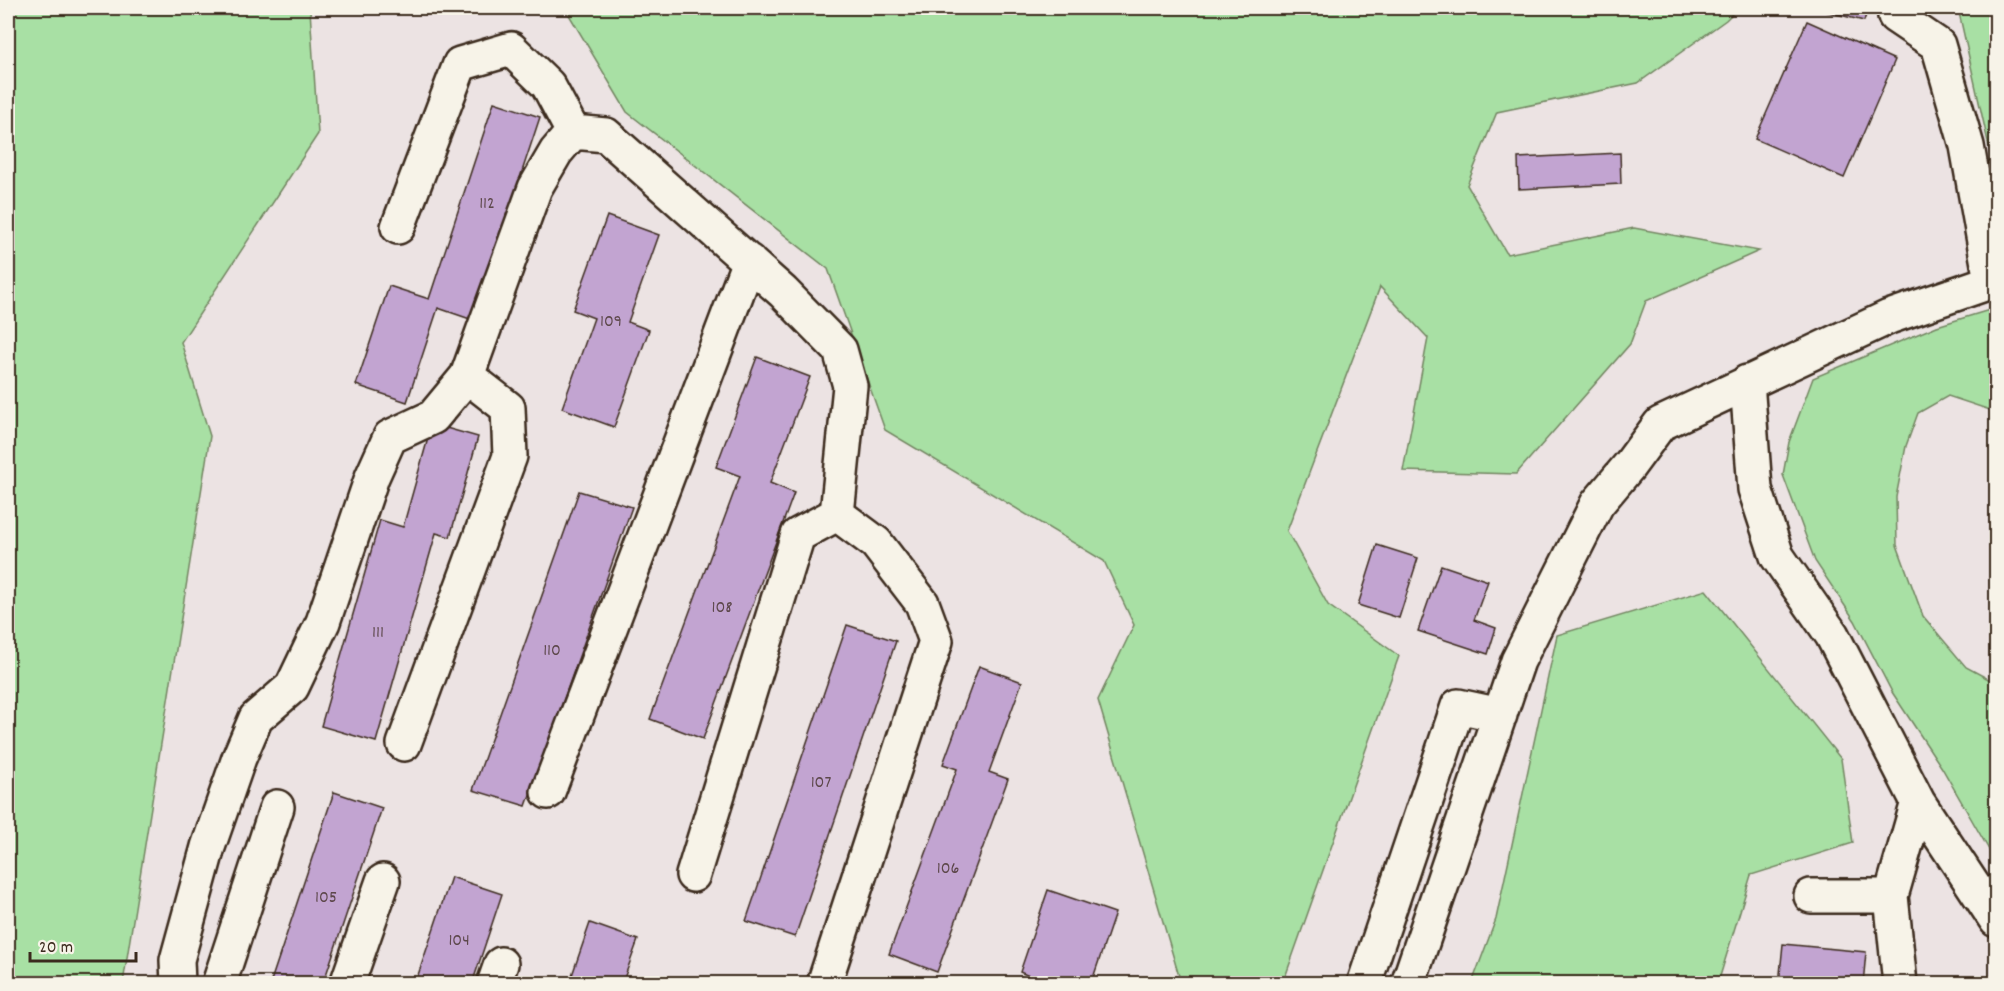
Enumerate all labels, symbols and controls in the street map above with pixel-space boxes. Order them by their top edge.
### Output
house number: 112 [479,192,495,217]
house number: 109 [600,310,622,335]
house number: 108 [712,596,732,621]
house number: 111 [372,621,384,646]
house number: 110 [543,639,561,664]
house number: 107 [811,771,831,796]
house number: 106 [937,857,959,882]
house number: 105 [315,886,337,911]
scale bar [30,925,136,963]
house number: 104 [448,929,470,954]
text: 20 m [39,936,73,961]

